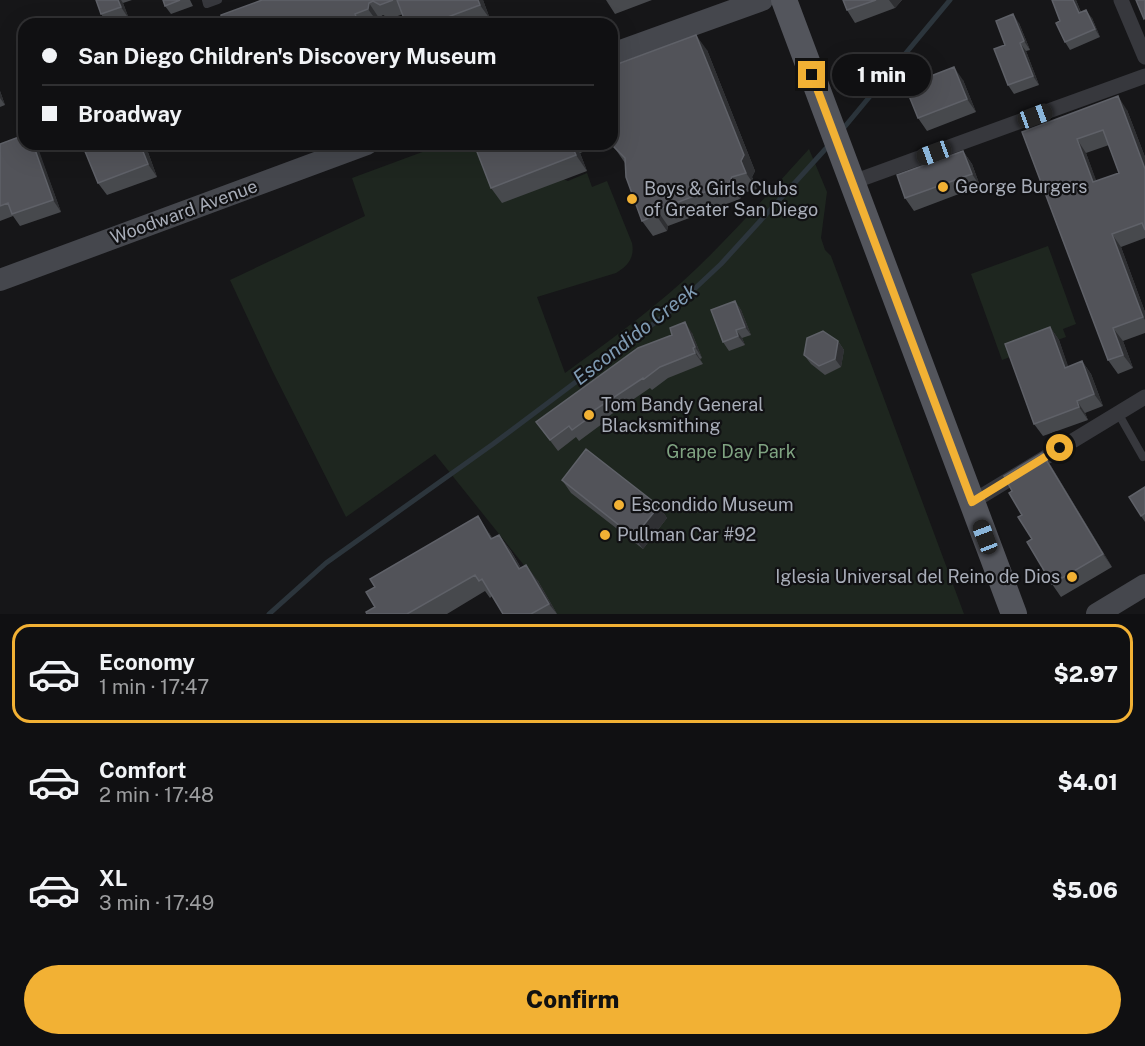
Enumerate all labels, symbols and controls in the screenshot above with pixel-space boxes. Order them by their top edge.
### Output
text: San Diego Children's Discovery Museum [78,43,496,69]
callout: 1 min [833,54,932,96]
route end [798,61,825,88]
text: 1 min [857,63,906,87]
text: Broadway [78,101,182,127]
car [1015,101,1055,131]
car [914,138,954,168]
street label: Woodward Avenue [107,175,260,248]
place label: George Burgers [955,176,1087,197]
place label: Boys & Girls Clubs of Greater San Diego [644,178,818,220]
marker: George Burgers [936,180,950,194]
marker: Boys & Girls Clubs of Greater San Diego [625,192,639,206]
water label: Escondido Creek [568,278,702,390]
place label: Tom Bandy General Blacksmithing [601,394,764,436]
marker: Tom Bandy General Blacksmithing [582,408,596,422]
route start [1046,434,1073,461]
park label: Grape Day Park [666,441,796,462]
place label: Escondido Museum [631,494,794,515]
marker: Escondido Museum [612,498,626,512]
car [970,517,1000,557]
place label: Pullman Car #92 [617,524,756,545]
marker: Pullman Car #92 [598,528,612,542]
place label: Iglesia Universal del Reino de Dios [775,566,1060,587]
marker: Iglesia Universal del Reino de Dios [1065,570,1079,584]
icon: car [27,647,81,701]
text: Economy [99,649,195,675]
text: $2.97 [1054,661,1118,687]
text: 1 min · 17:47 [99,675,209,699]
icon: car [27,755,81,809]
text: Comfort [99,757,186,783]
text: $4.01 [1058,769,1118,795]
text: 2 min · 17:48 [99,783,214,807]
icon: car [27,863,81,917]
text: XL [99,865,127,891]
text: $5.06 [1052,877,1118,903]
text: 3 min · 17:49 [99,891,214,915]
button: Confirm [24,965,1121,1034]

